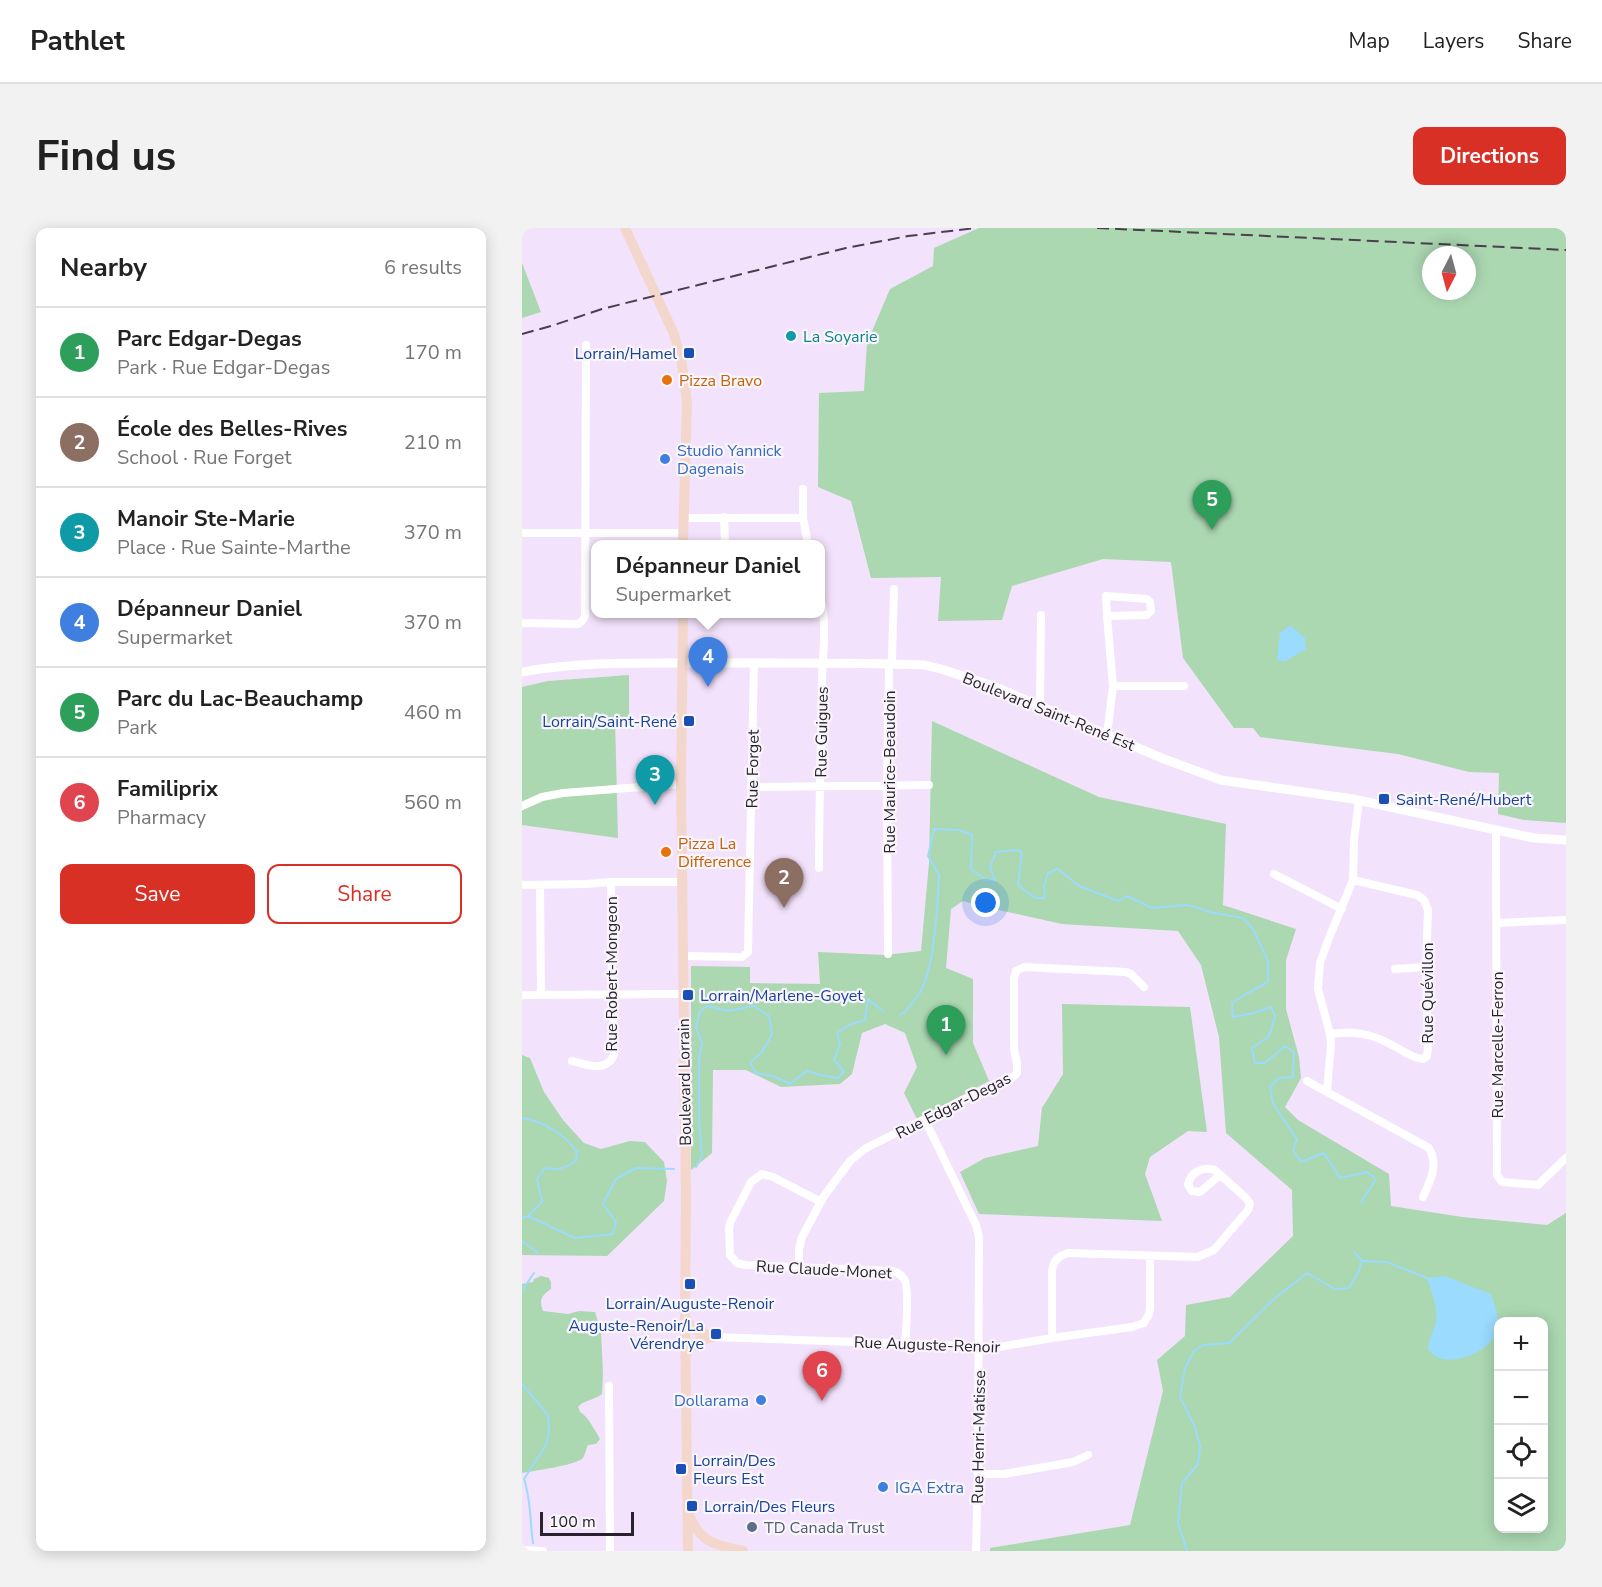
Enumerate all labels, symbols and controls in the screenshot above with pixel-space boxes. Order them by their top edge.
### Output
text: Pathlet [30,22,125,60]
text: Map [1348,27,1390,55]
text: Layers [1423,27,1484,55]
text: Share [1517,27,1572,55]
button: Directions [1413,127,1566,185]
text: Find us [36,128,176,185]
north arrow [1422,246,1476,300]
text: Nearby [60,250,147,285]
text: 6 results [384,254,462,281]
text: Parc Edgar-Degas [117,324,302,354]
place label: La Soyarie [803,326,877,348]
marker: La Soyarie [784,329,798,343]
text: 1 [74,339,86,366]
text: 170 m [404,339,462,366]
place label: Lorrain/Hamel [575,343,677,365]
marker: Lorrain/Hamel [682,346,696,360]
text: Park · Rue Edgar-Degas [117,354,330,381]
place label: Pizza Bravo [679,370,762,392]
marker: Pizza Bravo [660,373,674,387]
text: École des Belles-Rives [117,414,347,444]
text: 2 [74,429,86,456]
text: 210 m [404,429,462,456]
place label: Studio Yannick Dagenais [677,440,783,480]
text: School · Rue Forget [117,444,291,471]
marker: Studio Yannick Dagenais [658,452,672,466]
pin: 5 [1192,480,1232,530]
text: Manoir Ste-Marie [117,504,295,534]
text: 3 [74,519,86,546]
text: 370 m [404,519,462,546]
text: Place · Rue Sainte-Marthe [117,534,351,561]
popup [591,540,825,618]
text: Dépanneur Daniel [615,551,801,581]
text: Supermarket [615,581,731,608]
text: Dépanneur Daniel [117,594,302,624]
text: 4 [74,609,86,636]
text: 370 m [404,609,462,636]
text: Supermarket [117,624,232,651]
pin: 4 [688,638,728,687]
street label: Boulevard Saint-René Est [959,667,1138,757]
text: Parc du Lac-Beauchamp [117,684,363,714]
street label: Rue Guigues [810,686,834,778]
street label: Rue Maurice-Beaudoin [879,690,901,854]
text: 5 [74,699,86,726]
text: 460 m [404,699,462,726]
place label: Lorrain/Saint-René [542,711,677,733]
text: Park [117,714,157,741]
marker: Lorrain/Saint-René [682,714,696,728]
street label: Rue Forget [741,729,765,809]
pin: 3 [636,756,674,805]
text: Familiprix [117,774,218,804]
text: 6 [74,789,86,816]
text: 560 m [404,789,462,816]
place label: Saint-René/Hubert [1396,789,1532,811]
marker: Saint-René/Hubert [1377,792,1391,806]
text: Pharmacy [117,804,206,831]
place label: Pizza La Difference [678,833,751,873]
marker: Pizza La Difference [659,845,673,859]
pin: 2 [764,858,804,908]
button: Save [60,864,255,924]
button: Share [267,864,462,924]
your location [971,888,1000,917]
street label: Rue Robert-Mongeon [601,896,623,1052]
street label: Rue Quévillon [1417,942,1439,1044]
street label: Rue Marcelle-Ferron [1487,971,1509,1119]
place label: Lorrain/Marlene-Goyet [700,985,863,1007]
marker: Lorrain/Marlene-Goyet [681,988,695,1002]
pin: 1 [926,1006,966,1055]
street label: Boulevard Lorrain [673,1018,697,1146]
street label: Rue Edgar-Degas [892,1067,1015,1144]
street label: Rue Claude-Monet [756,1255,893,1285]
marker: Lorrain/Auguste-Renoir [683,1277,697,1291]
place label: Lorrain/Auguste-Renoir [606,1293,774,1315]
place label: Auguste-Renoir/La Vérendrye [568,1315,704,1355]
map controls [1494,1317,1548,1533]
button: + [1494,1317,1548,1371]
marker: Auguste-Renoir/La Vérendrye [709,1327,723,1341]
street label: Rue Auguste-Renoir [853,1331,1001,1359]
pin: 6 [802,1352,842,1401]
street label: Rue Henri-Matisse [967,1370,991,1504]
button: − [1494,1371,1548,1425]
place label: Dollarama [674,1390,749,1412]
marker: Dollarama [754,1393,768,1407]
button: locate [1494,1425,1548,1479]
place label: Lorrain/Des Fleurs Est [693,1450,776,1490]
marker: Lorrain/Des Fleurs Est [674,1462,688,1476]
place label: IGA Extra [895,1477,964,1499]
button: layers [1494,1479,1548,1533]
marker: IGA Extra [876,1480,890,1494]
place label: Lorrain/Des Fleurs [704,1496,835,1518]
marker: Lorrain/Des Fleurs [685,1499,699,1513]
scale bar [540,1509,634,1536]
text: 100 m [549,1511,596,1533]
place label: TD Canada Trust [764,1517,885,1539]
marker: TD Canada Trust [745,1520,759,1534]

